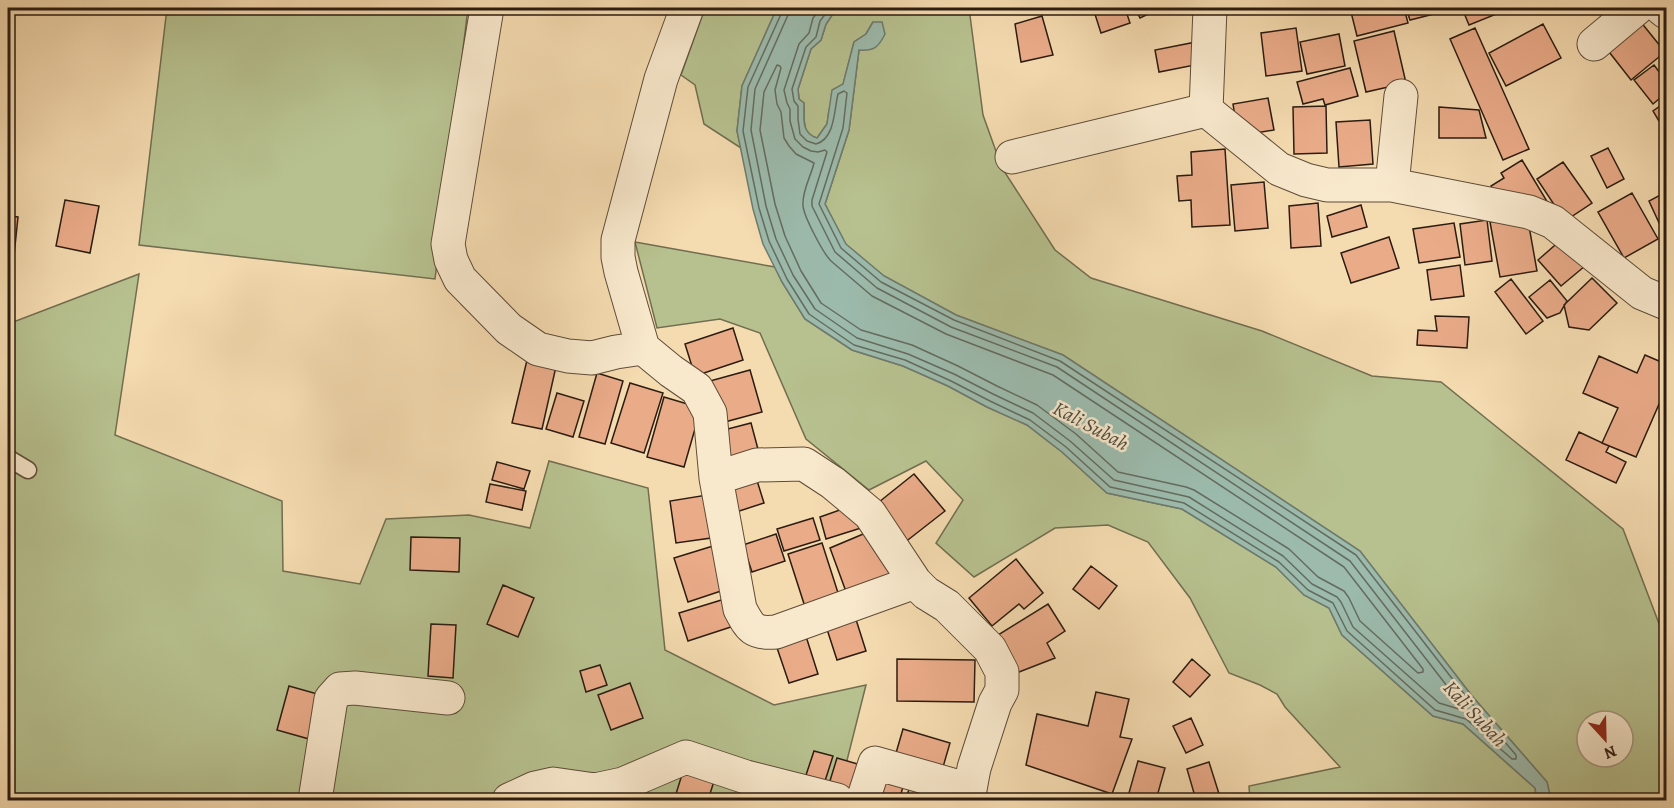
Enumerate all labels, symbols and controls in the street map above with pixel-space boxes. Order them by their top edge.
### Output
water label: Kali Subah [1048,395,1134,457]
water label: Kali Subah [1437,675,1513,753]
north arrow [1575,709,1635,769]
text: N [1600,740,1620,764]

